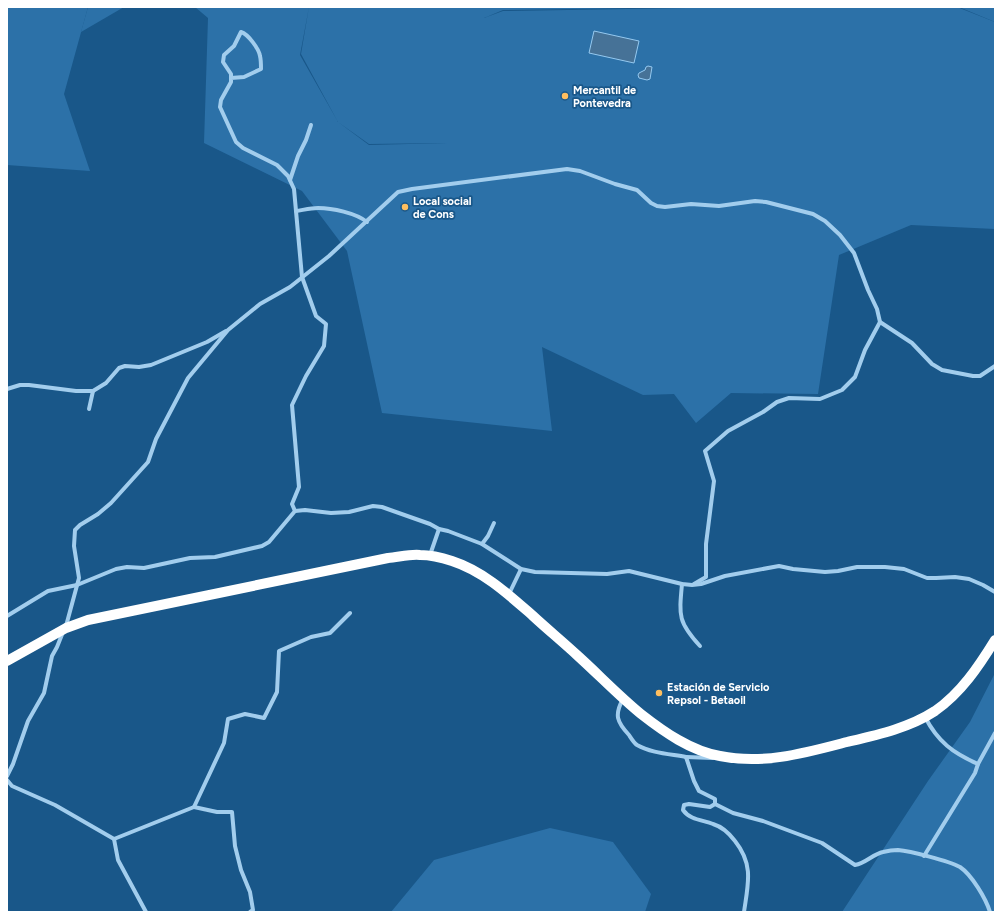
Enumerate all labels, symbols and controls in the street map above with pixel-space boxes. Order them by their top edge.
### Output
place label: Mercantil de Pontevedra [573,84,636,110]
marker: Mercantil de Pontevedra [560,91,570,101]
place label: Local social de Cons [413,195,472,221]
marker: Local social de Cons [400,202,410,212]
place label: Estación de Servicio Repsol - Betaoil [667,681,770,707]
marker: Estación de Servicio Repsol - Betaoil [654,688,664,698]

